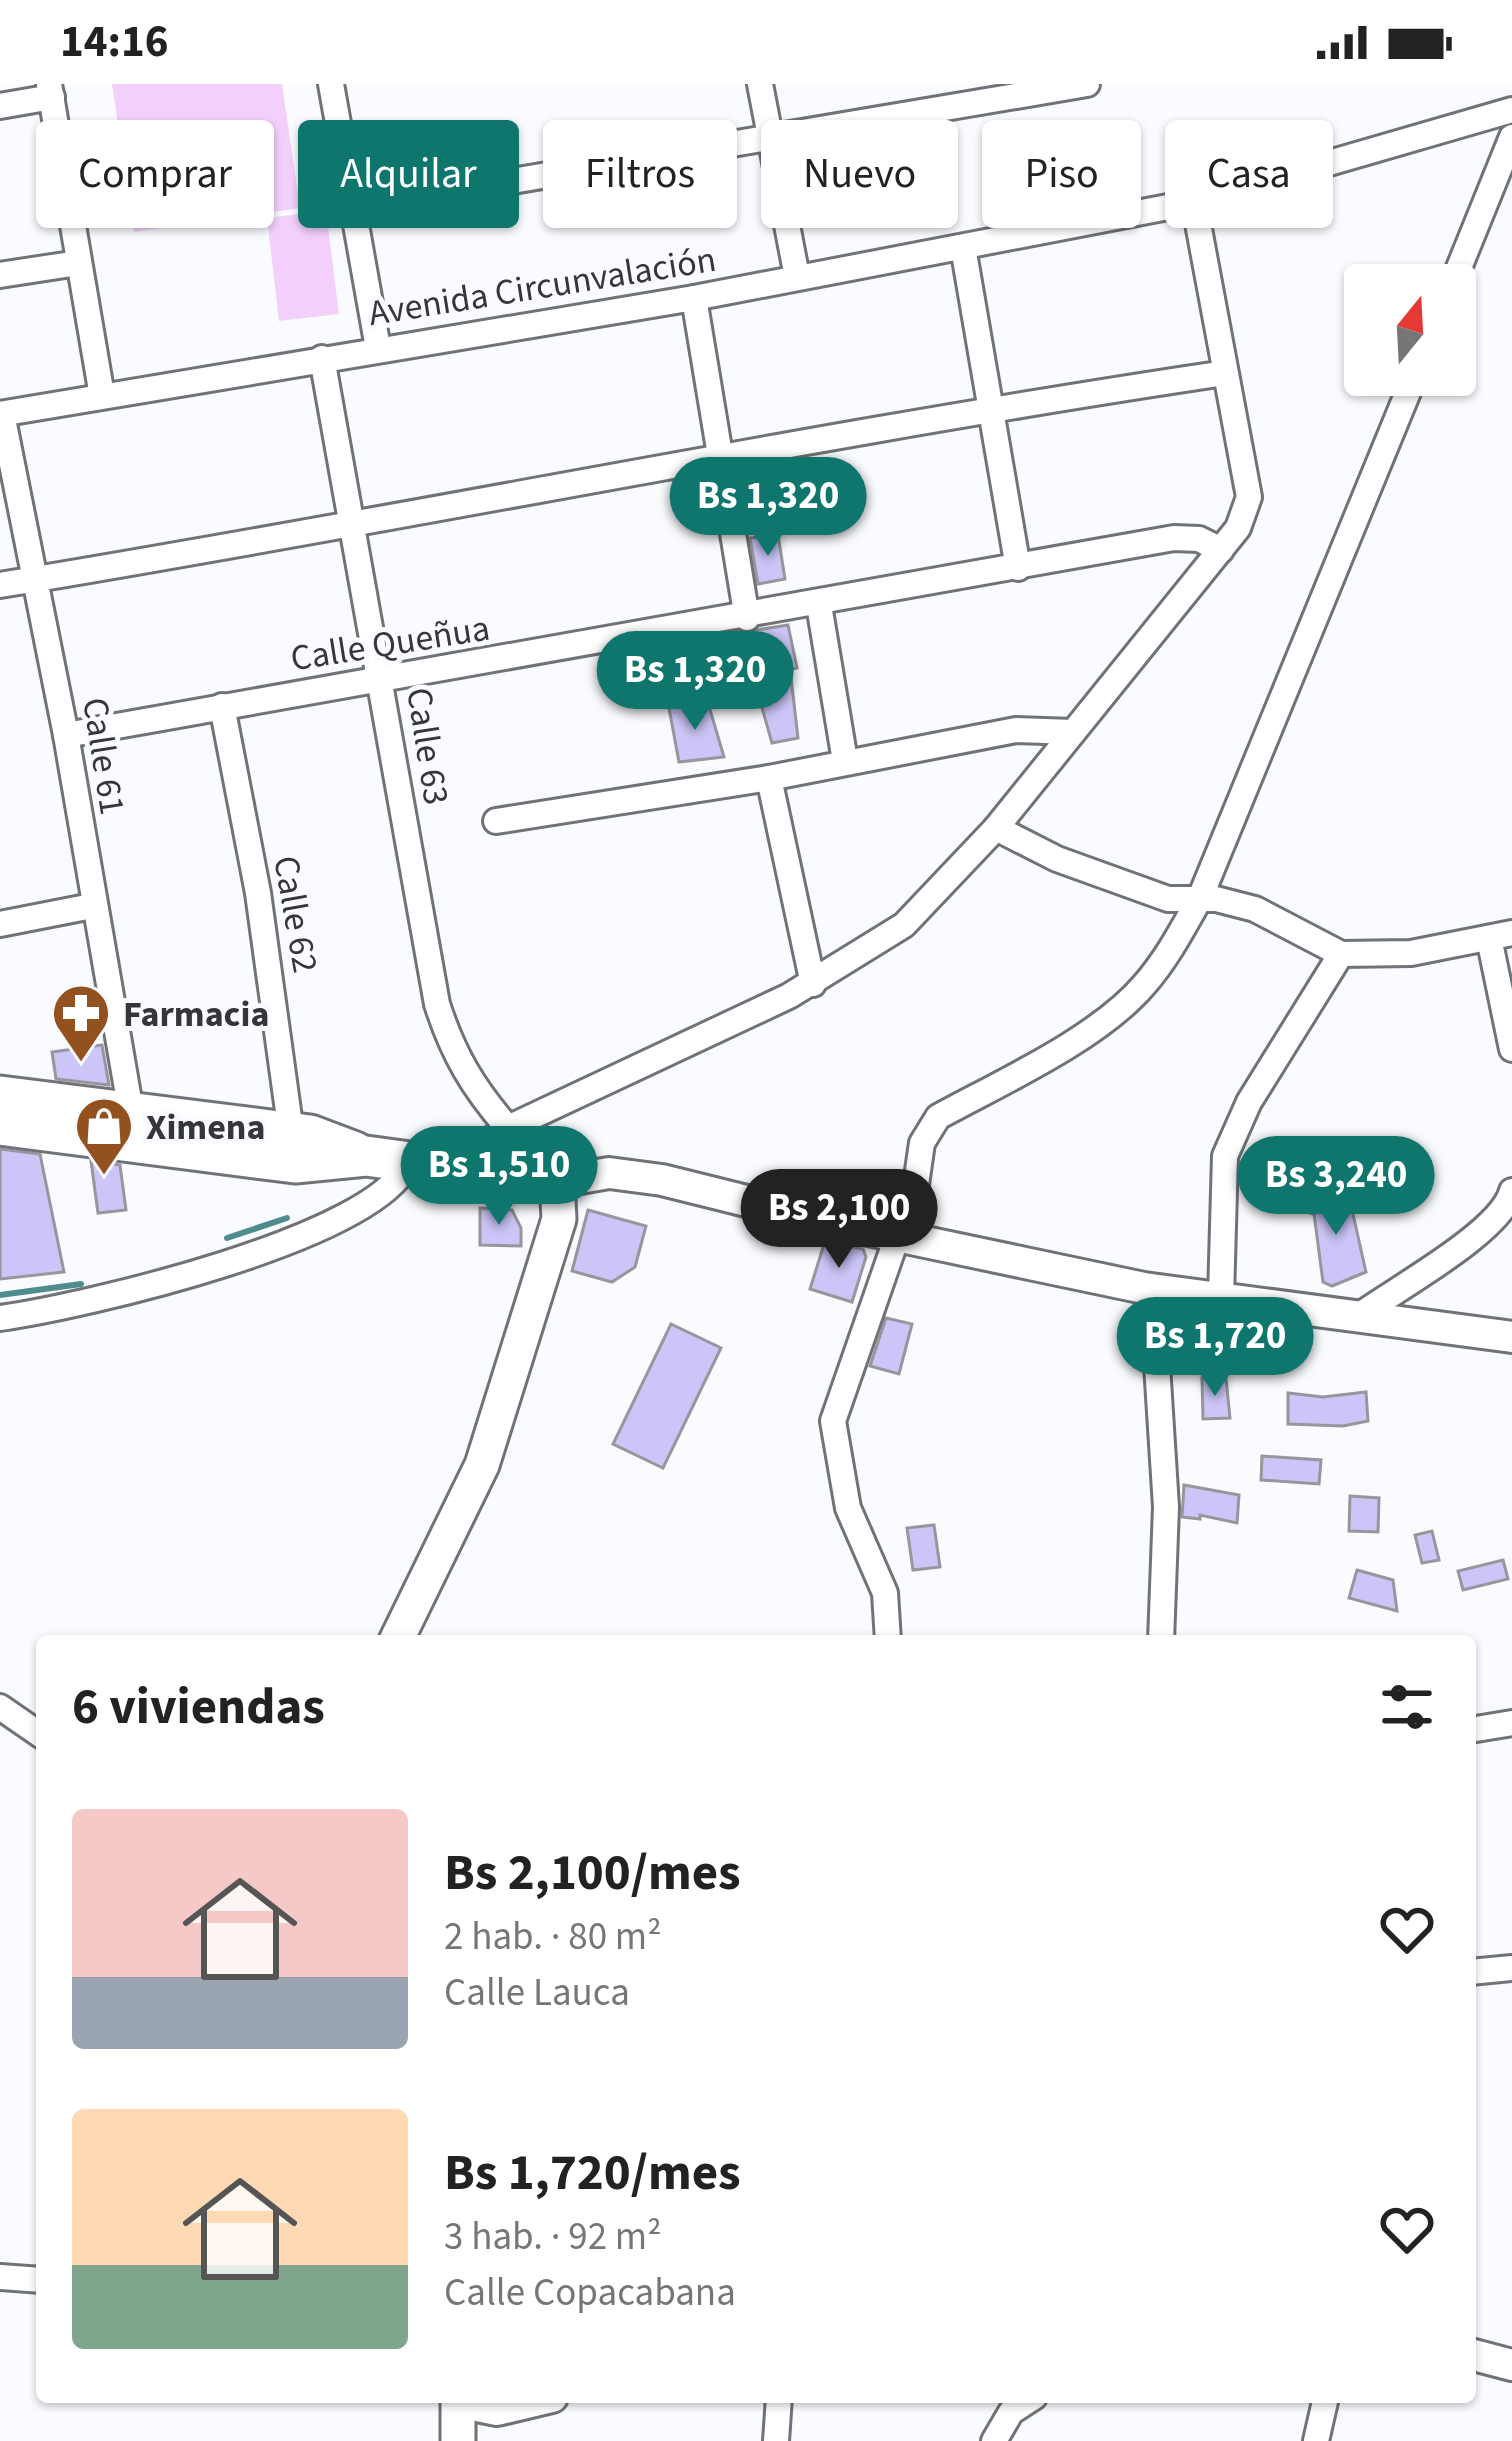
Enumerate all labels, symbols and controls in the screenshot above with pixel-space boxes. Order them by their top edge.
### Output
text: 14:16 [60,10,169,74]
chip: Comprar [36,120,274,228]
chip: Alquilar [298,120,519,228]
chip: Filtros [543,120,737,228]
chip: Nuevo [761,120,958,228]
chip: Piso [982,120,1141,228]
chip: Casa [1165,120,1333,228]
street label: Avenida Circunvalación [365,234,720,339]
north arrow [1344,264,1476,396]
map controls [1344,264,1476,396]
pin: Bs 1,320 [644,457,892,559]
text: Bs 1,320 [697,468,839,524]
street label: Calle Queñua [287,603,493,684]
pin: Bs 1,320 [571,631,819,733]
text: Bs 1,320 [624,642,766,698]
street label: Calle 63 [393,684,462,808]
street label: Calle 61 [69,694,138,818]
street label: Calle 62 [260,852,331,977]
pharmacy icon: Farmacia [50,982,112,1064]
place label: Farmacia [123,989,269,1040]
shop icon: Ximena [73,1095,135,1177]
place label: Ximena [146,1102,265,1153]
pin: Bs 1,510 [375,1126,623,1228]
pin: Bs 3,240 [1212,1136,1460,1238]
text: Bs 1,510 [428,1137,570,1193]
text: Bs 3,240 [1265,1147,1407,1203]
pin: Bs 2,100 [715,1169,963,1271]
text: Bs 2,100 [768,1180,910,1236]
pin: Bs 1,720 [1091,1297,1339,1399]
text: Bs 1,720 [1144,1308,1286,1364]
text: 6 viviendas [72,1671,325,1743]
icon: filters [1374,1674,1440,1740]
text: Bs 2,100/mes [444,1837,741,1909]
icon: home [168,1857,312,2001]
icon: heart [1374,1896,1440,1962]
text: 2 hab. · 80 m² [444,1909,661,1965]
text: Calle Lauca [444,1965,630,2021]
text: Bs 1,720/mes [444,2137,741,2209]
icon: home [168,2157,312,2301]
icon: heart [1374,2196,1440,2262]
text: 3 hab. · 92 m² [444,2209,661,2265]
text: Calle Copacabana [444,2265,736,2321]

